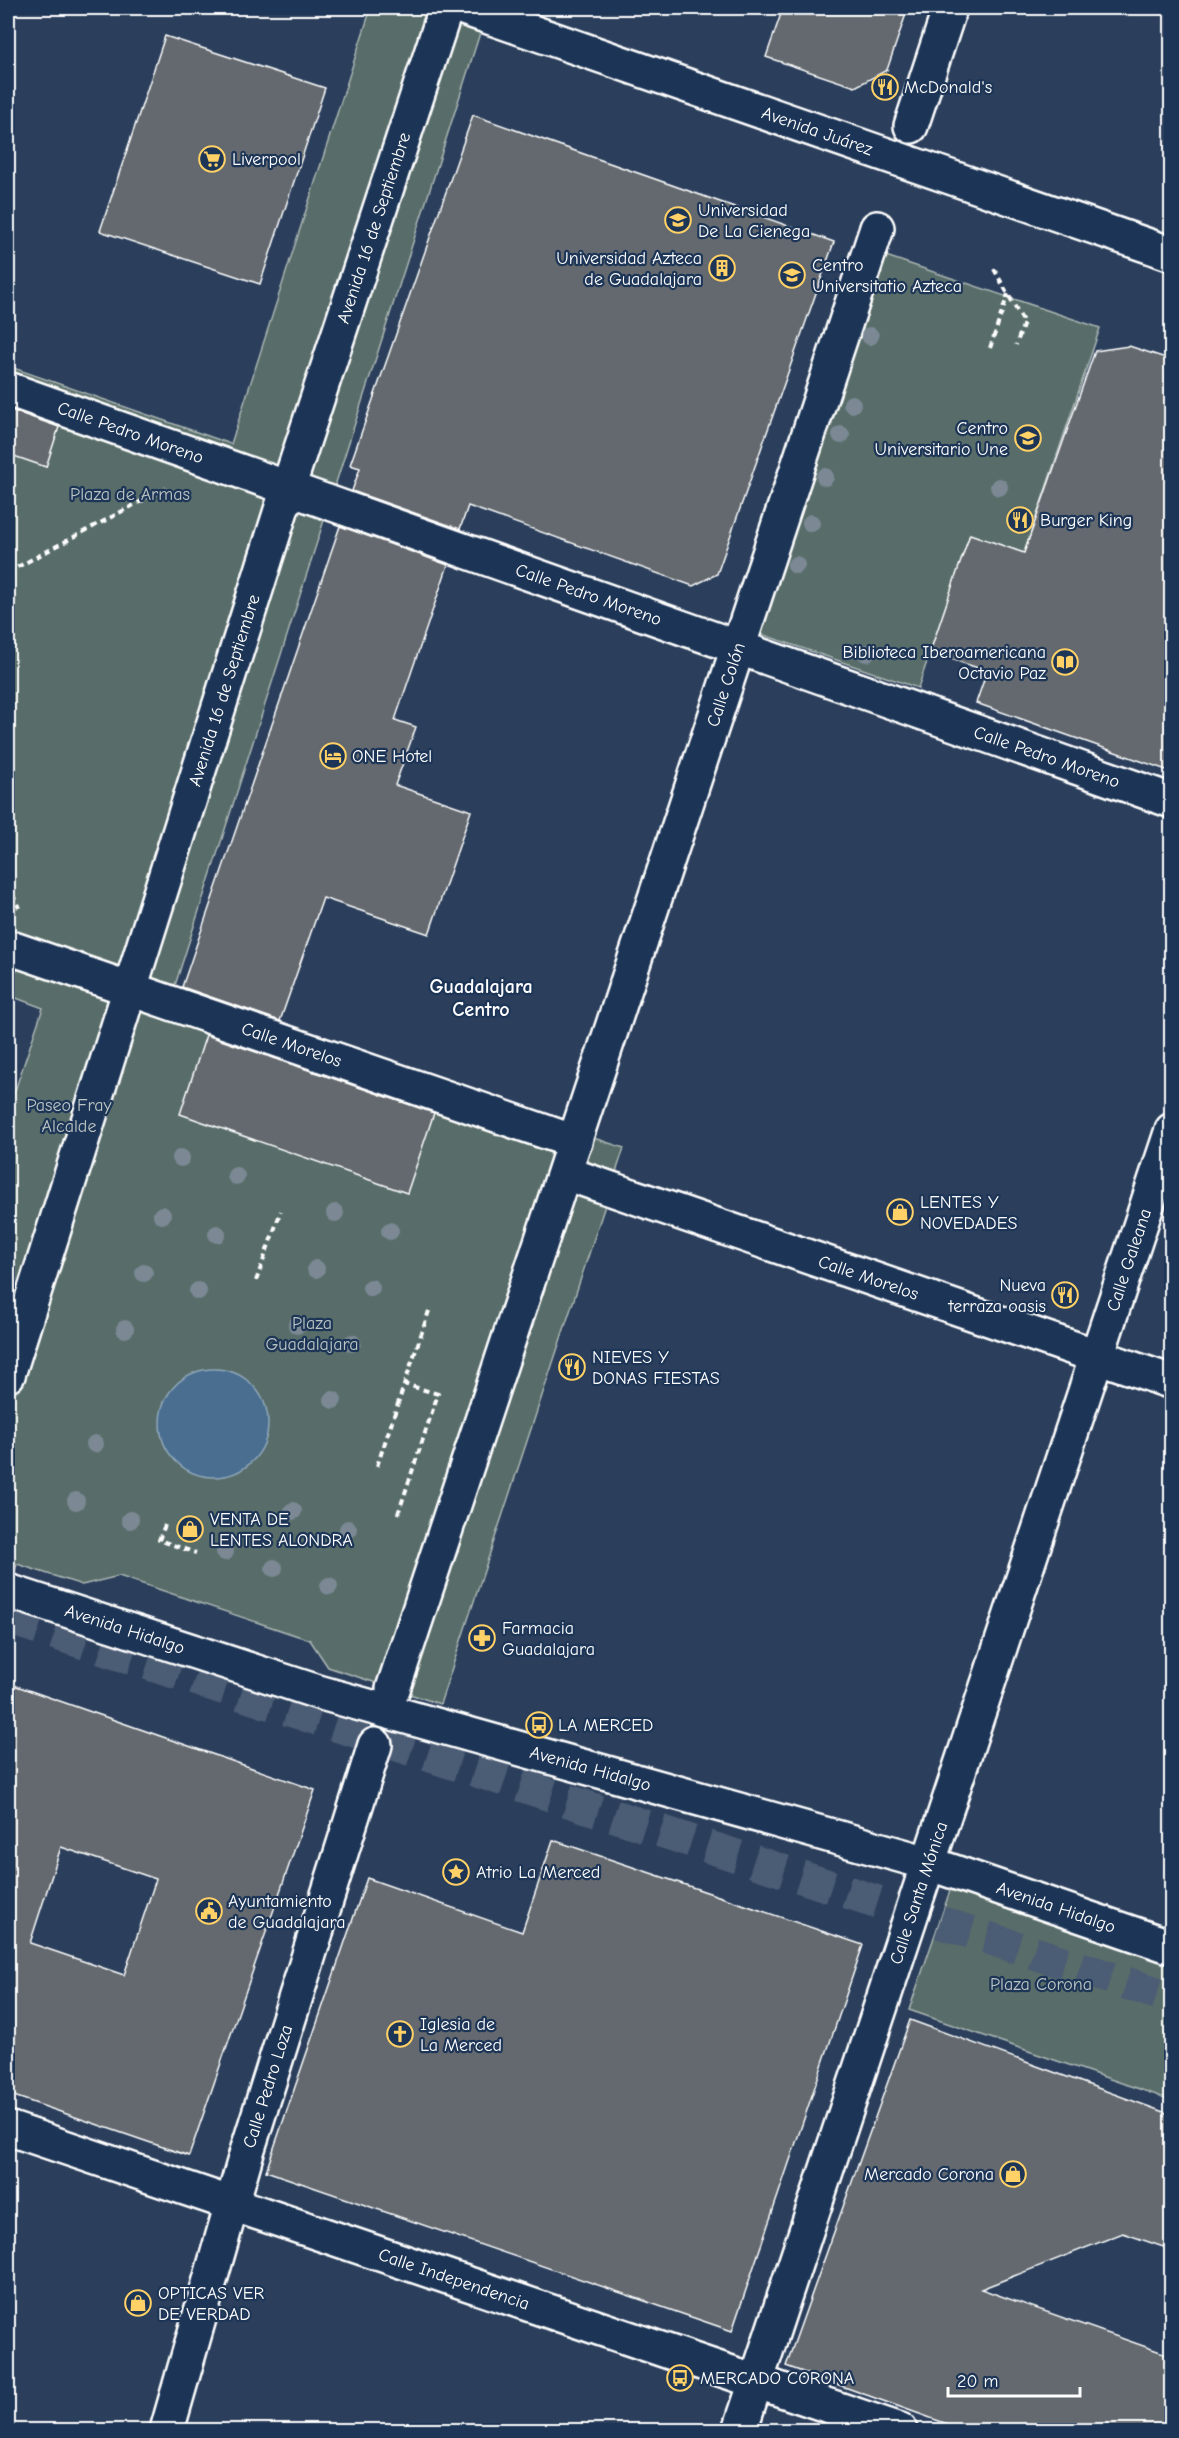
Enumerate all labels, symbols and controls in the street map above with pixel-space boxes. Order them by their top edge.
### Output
restaurant icon: McDonald's [870,72,900,102]
place label: McDonald's [904,77,992,98]
street label: Avenida Juárez [759,102,876,160]
street label: Avenida 16 de Septiembre [332,130,415,326]
supermarket icon: Liverpool [197,144,227,174]
place label: Liverpool [232,149,301,170]
place label: Universidad De La Cienega [698,200,810,242]
school or university icon: Universidad De La Cienega [663,205,693,235]
place label: Universidad Azteca de Guadalajara [556,248,702,290]
building icon: Universidad Azteca de Guadalajara [707,253,737,283]
place label: Centro Universitatio Azteca [812,255,962,297]
school or university icon: Centro Universitatio Azteca [777,260,807,290]
street label: Calle Pedro Moreno [55,397,206,468]
place label: Centro Universitario Une [875,418,1008,460]
school or university icon: Centro Universitario Une [1013,423,1043,453]
park label: Plaza de Armas [70,484,190,505]
restaurant icon: Burger King [1005,505,1035,535]
place label: Burger King [1040,510,1132,531]
street label: Calle Pedro Moreno [513,559,665,630]
street label: Avenida 16 de Septiembre [184,592,264,789]
street label: Calle Colón [702,640,749,729]
place label: Biblioteca Iberoamericana Octavio Paz [842,642,1046,684]
library icon: Biblioteca Iberoamericana Octavio Paz [1050,647,1080,677]
street label: Calle Pedro Moreno [971,721,1123,792]
hotel icon: ONE Hotel [318,741,348,771]
place label: ONE Hotel [352,746,432,767]
district label: Guadalajara Centro [429,975,533,1021]
street label: Calle Morelos [239,1018,345,1072]
park label: Paseo Fray Alcalde [26,1095,113,1137]
place label: LENTES Y NOVEDADES [920,1192,1017,1234]
shop icon: LENTES Y NOVEDADES [885,1197,915,1227]
street label: Calle Galeana [1102,1206,1156,1314]
street label: Calle Morelos [816,1251,921,1304]
place label: Nueva terraza oasis [948,1275,1046,1317]
restaurant icon: Nueva terraza oasis [1050,1280,1080,1310]
park label: Plaza Guadalajara [265,1313,359,1355]
place label: NIEVES Y DONAS FIESTAS [592,1347,720,1389]
restaurant icon: NIEVES Y DONAS FIESTAS [557,1352,587,1382]
place label: VENTA DE LENTES ALONDRA [210,1509,353,1551]
shop icon: VENTA DE LENTES ALONDRA [175,1514,205,1544]
street label: Avenida Hidalgo [62,1600,187,1658]
place label: Farmacia Guadalajara [502,1618,595,1660]
pharmacy icon: Farmacia Guadalajara [467,1623,497,1653]
bus stop icon: LA MERCED [524,1710,554,1740]
place label: LA MERCED [558,1715,653,1736]
street label: Avenida Hidalgo [528,1741,653,1795]
street label: Calle Santa Mónica [885,1819,952,1967]
place icon: Atrio La Merced [441,1857,471,1887]
place label: Atrio La Merced [476,1862,600,1883]
street label: Avenida Hidalgo [994,1877,1118,1937]
place label: Ayuntamiento de Guadalajara [228,1891,346,1933]
public building icon: Ayuntamiento de Guadalajara [194,1896,224,1926]
park label: Plaza Corona [990,1974,1092,1995]
place label: Iglesia de La Merced [420,2014,502,2056]
church icon: Iglesia de La Merced [385,2019,415,2049]
street label: Calle Pedro Loza [238,2022,297,2151]
shop icon: Mercado Corona [998,2159,1028,2189]
place label: Mercado Corona [864,2164,994,2185]
street label: Calle Independencia [376,2244,532,2314]
place label: OPTICAS VER DE VERDAD [158,2283,265,2325]
shop icon: OPTICAS VER DE VERDAD [123,2288,153,2318]
scale bar [948,2360,1080,2398]
bus stop icon: MERCADO CORONA [665,2363,695,2393]
place label: MERCADO CORONA [700,2368,854,2389]
text: 20 m [957,2371,998,2392]

